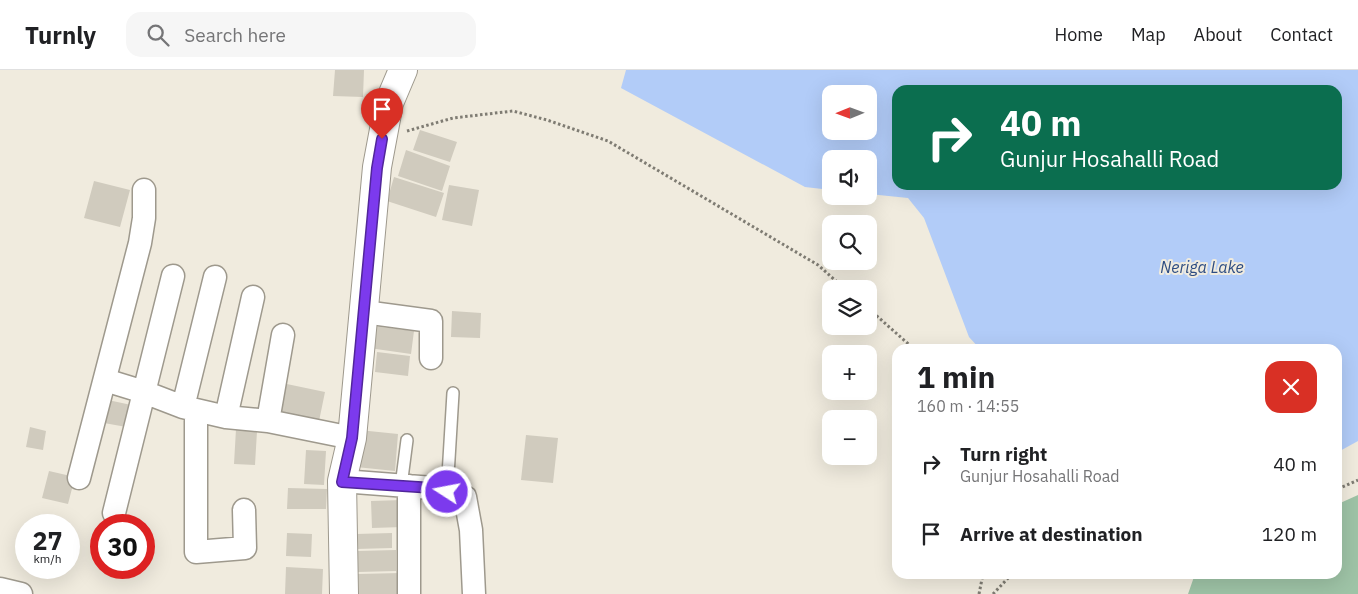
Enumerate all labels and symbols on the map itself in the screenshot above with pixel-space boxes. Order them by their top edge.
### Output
north arrow [822,85,878,140]
pin [361,88,403,139]
water label: Neriga Lake [1160,257,1244,277]
position arrow [420,465,472,517]
speed limit sign: 30 [90,514,155,579]

